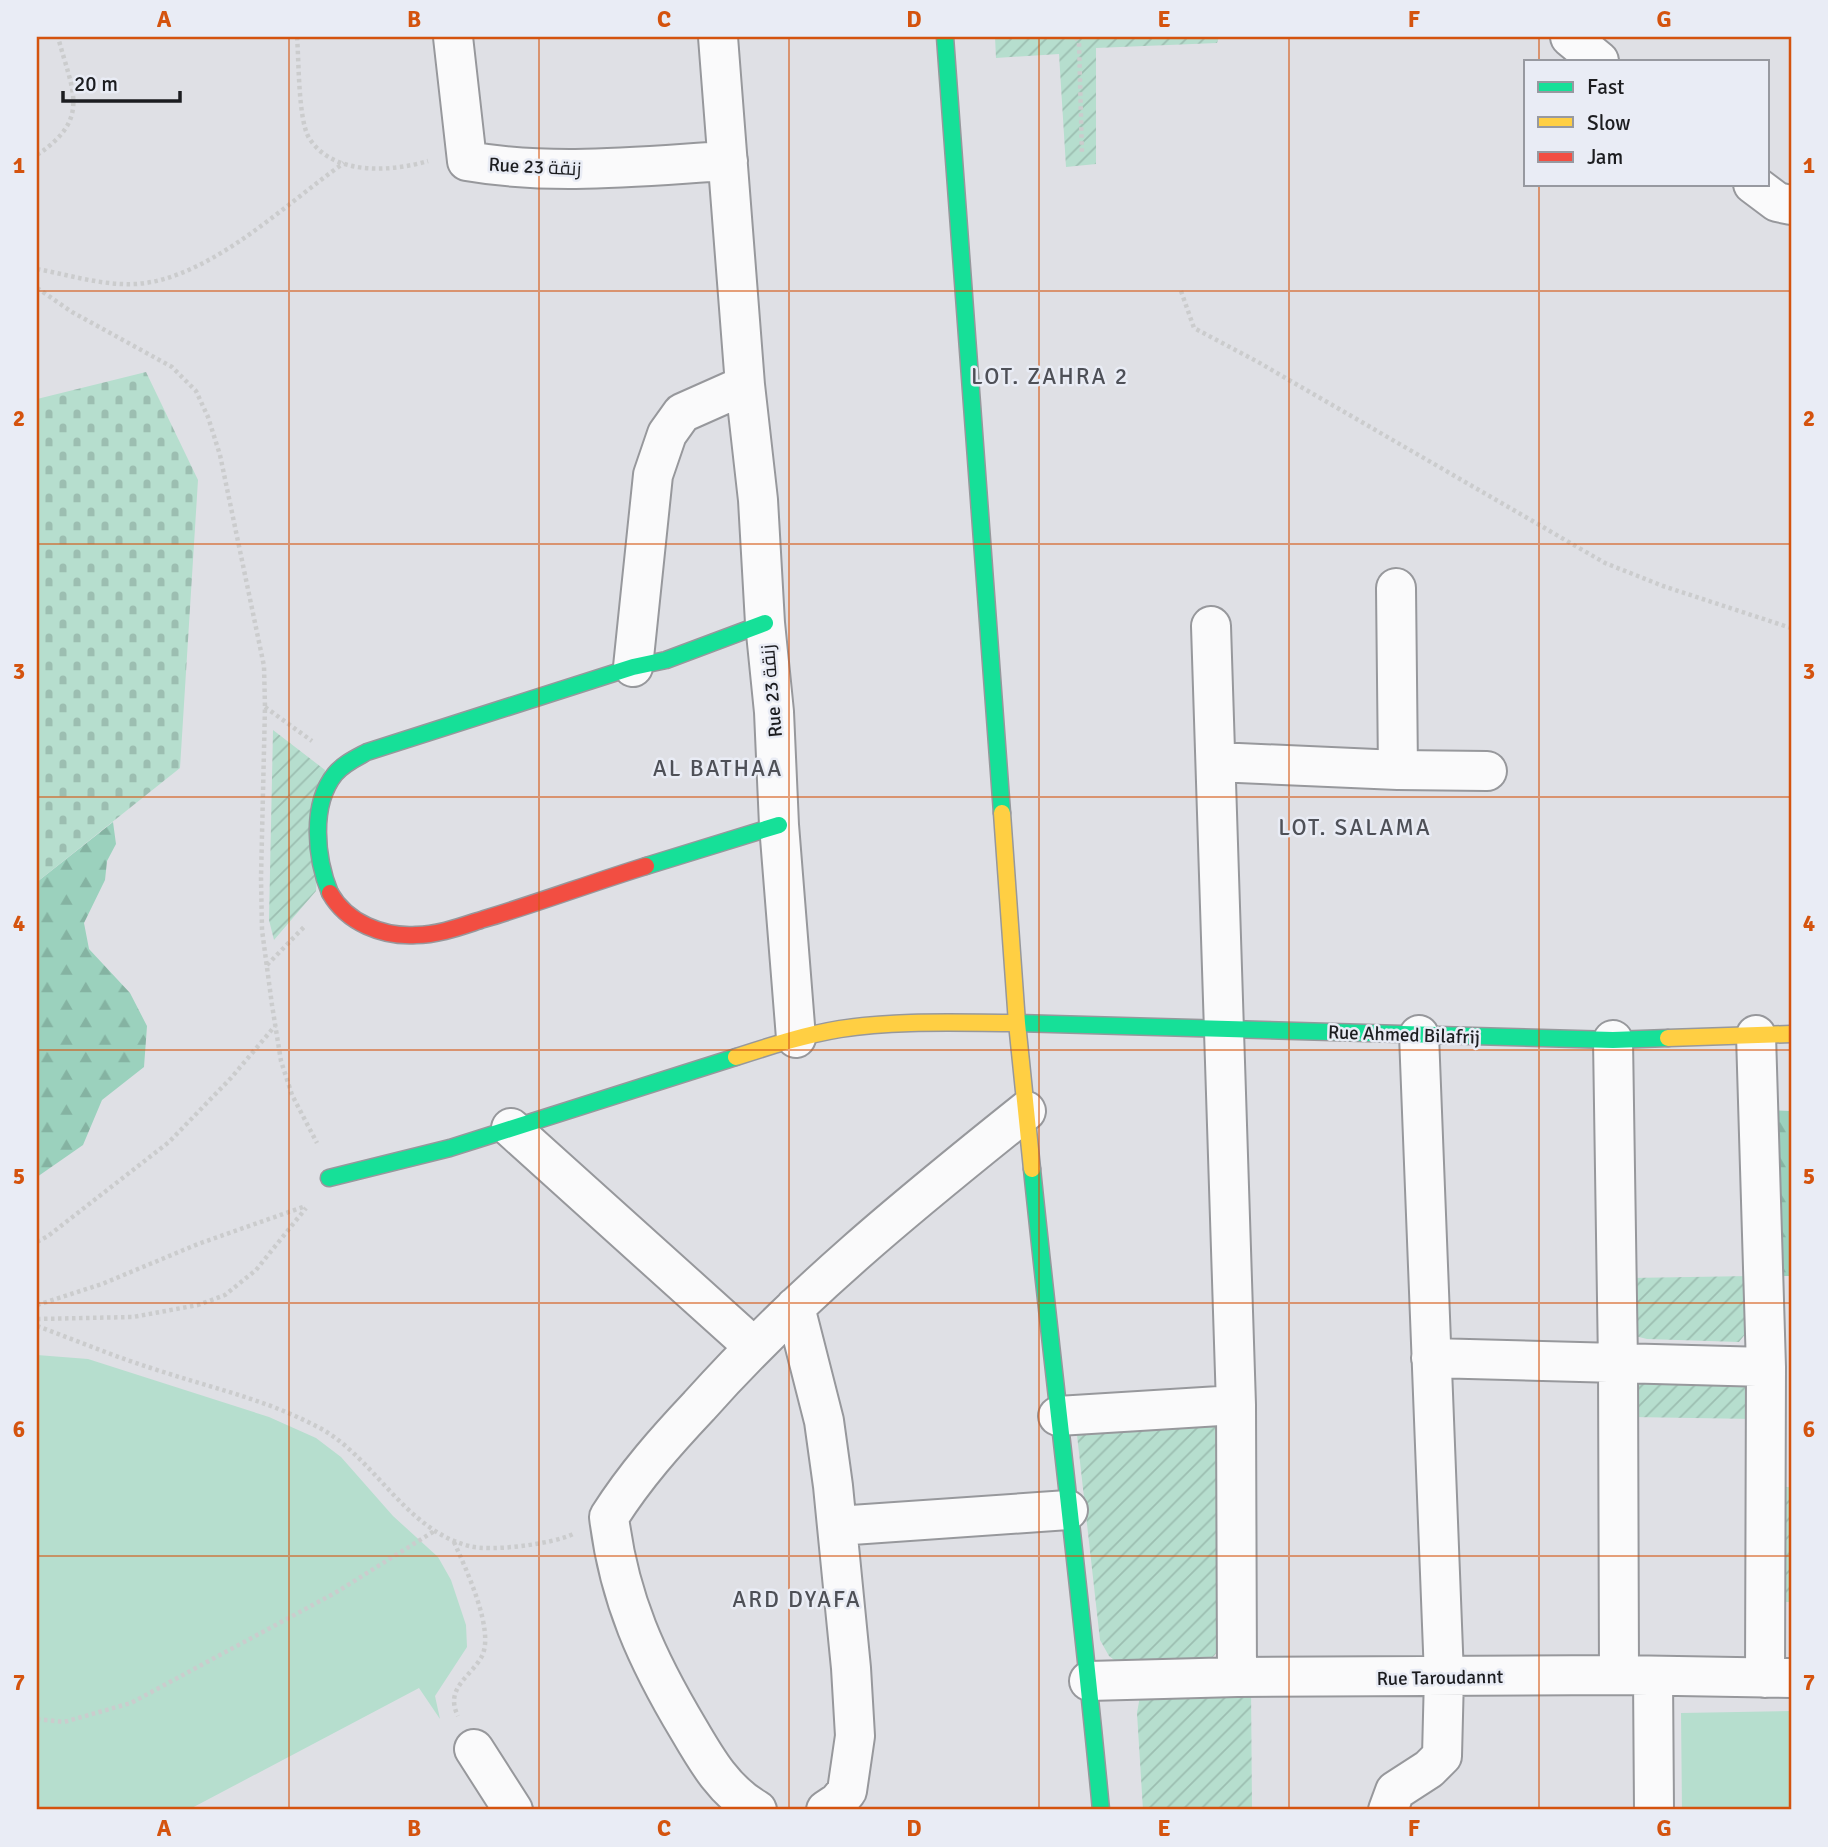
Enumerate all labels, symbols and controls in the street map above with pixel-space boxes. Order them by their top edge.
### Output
text: A [157,5,172,34]
text: B [407,5,421,34]
text: C [657,5,671,34]
text: D [906,5,922,34]
text: E [1157,5,1171,34]
text: F [1408,5,1420,34]
text: G [1656,5,1672,34]
scale bar [63,60,180,104]
legend [1524,60,1769,186]
text: 20 m [74,71,118,97]
text: Fast [1587,74,1624,100]
text: Slow [1587,110,1631,136]
text: Jam [1587,144,1623,170]
text: 1 [13,151,25,180]
text: 1 [1803,151,1815,180]
street label: Rue 23 زنقة [488,153,582,181]
district label: LOT. ZAHRA 2 [971,362,1129,391]
text: 2 [13,404,25,433]
text: 2 [1803,404,1815,433]
street label: Rue 23 زنقة [756,644,788,738]
text: 3 [13,657,25,686]
text: 3 [1803,657,1815,686]
district label: AL BATHAA [653,754,783,783]
district label: LOT. SALAMA [1278,813,1432,842]
text: 4 [13,909,25,938]
text: 4 [1803,909,1815,938]
street label: Rue Ahmed Bilafrij [1327,1020,1480,1050]
text: 5 [13,1162,25,1191]
text: 5 [1803,1162,1815,1191]
text: 6 [13,1415,25,1444]
text: 6 [1803,1415,1815,1444]
district label: ARD DYAFA [732,1585,862,1614]
street label: Rue Taroudannt [1377,1665,1504,1691]
text: 7 [13,1668,25,1697]
text: 7 [1803,1668,1815,1697]
text: A [157,1814,172,1843]
text: B [407,1814,421,1843]
text: C [657,1814,671,1843]
text: D [906,1814,922,1843]
text: E [1157,1814,1171,1843]
text: F [1408,1814,1420,1843]
text: G [1656,1814,1672,1843]

